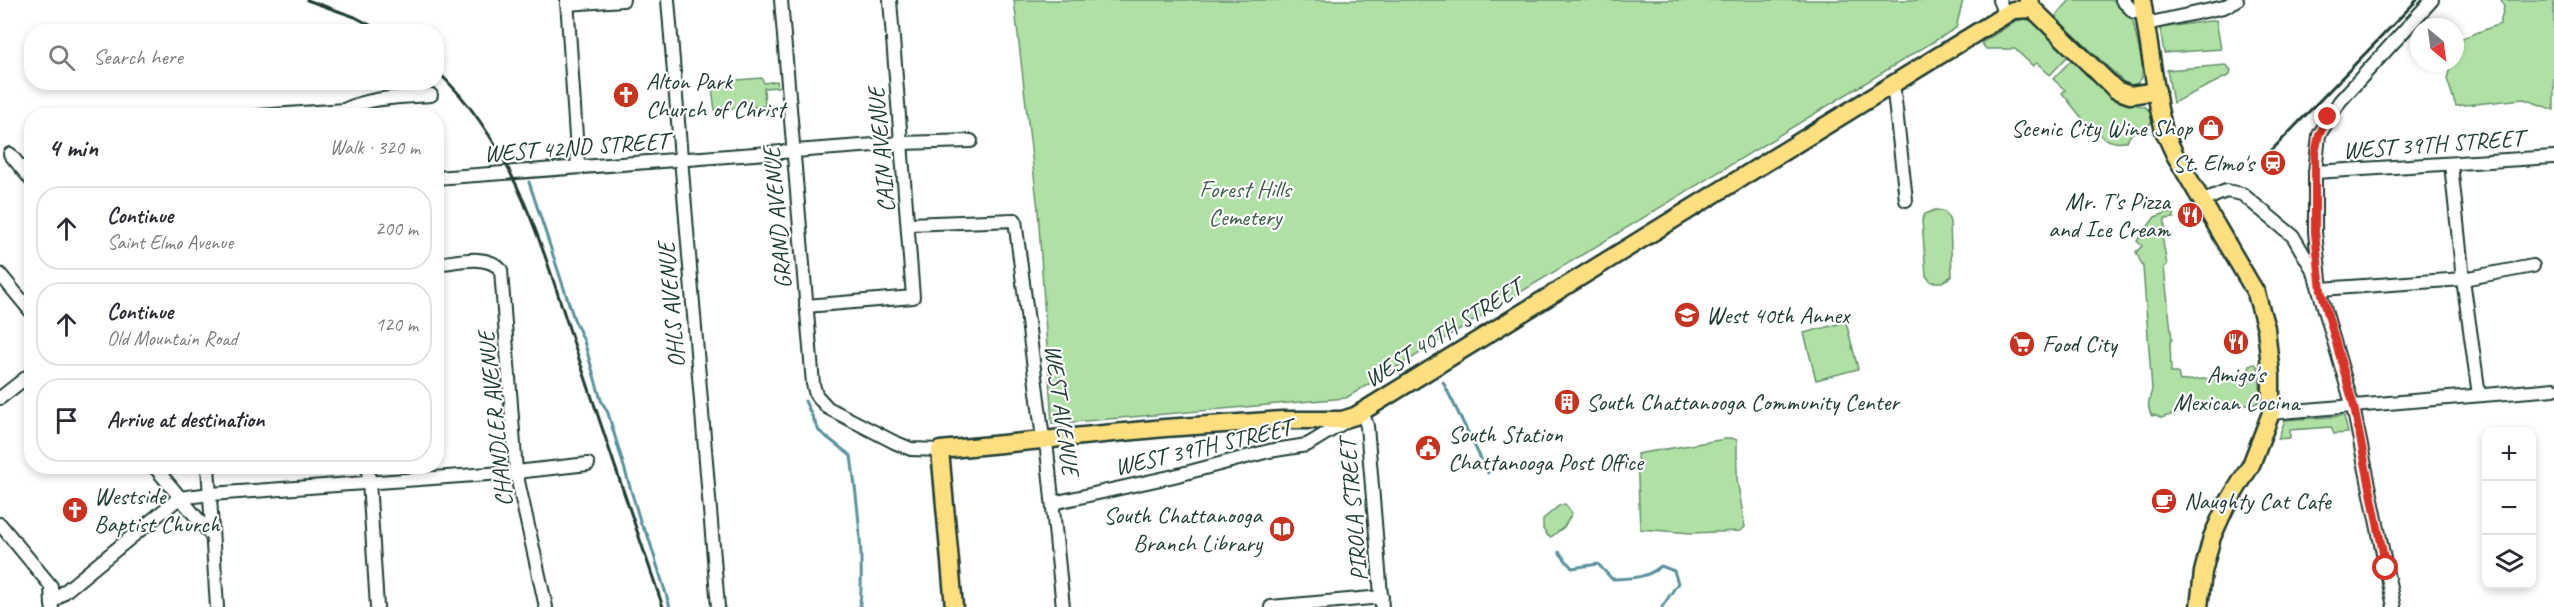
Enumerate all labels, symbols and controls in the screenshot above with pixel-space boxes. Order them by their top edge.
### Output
north arrow [2410,18,2464,72]
search box [24,24,444,90]
icon: search [45,41,78,74]
text: Search here [93,43,183,71]
place label: Alton Park Church of Christ [646,66,788,124]
church icon: Alton Park Church of Christ [611,80,641,110]
street label: CAIN AVENUE [860,83,901,214]
route end [2314,103,2340,129]
place label: Scenic City Wine Shop [2011,113,2194,143]
shop icon: Scenic City Wine Shop [2196,113,2226,143]
street label: WEST 39TH STREET [2342,122,2530,165]
street label: WEST 42ND STREET [483,125,675,168]
text: 4 min [48,131,98,164]
text: Walk · 320 m [330,135,420,160]
street label: GRAND AVENUE [756,143,798,290]
place label: St. Elmo's [2172,148,2257,178]
station icon: St. Elmo's [2258,148,2288,178]
park label: Forest Hills Cemetery [1199,174,1293,232]
place label: Mr. T's Pizza and Ice Cream [2048,186,2171,244]
restaurant icon: Mr. T's Pizza and Ice Cream [2175,200,2205,230]
text: Continue [107,202,173,230]
icon: ahead [50,212,83,245]
text: 200 m [375,216,418,241]
text: Saint Elmo Avenue [107,230,233,255]
street label: OHLS AVENUE [650,238,691,369]
street label: WEST 40TH STREET [1358,269,1533,394]
text: Continue [107,298,173,326]
school or university icon: West 40th Annex [1672,300,1702,330]
place label: West 40th Annex [1706,300,1851,330]
icon: ahead [50,308,83,341]
text: 120 m [375,312,418,337]
text: Old Mountain Road [107,326,237,351]
street label: CHANDLER AVENUE [471,327,519,508]
restaurant icon: Amigo's Mexican Cocina [2221,327,2251,357]
supermarket icon: Food City [2007,329,2037,359]
place label: Food City [2042,329,2119,359]
street label: WEST AVENUE [1038,343,1086,480]
place label: Amigo's Mexican Cocina [2173,359,2301,417]
building icon: South Chattanooga Community Center [1552,387,1582,417]
place label: South Chattanooga Community Center [1586,387,1901,417]
icon: arrive [50,404,83,437]
text: Arrive at destination [107,406,264,434]
street label: WEST 39TH STREET [1112,411,1300,482]
place label: South Station Chattanooga Post Office [1448,419,1645,477]
map controls [2482,427,2536,589]
button: + [2482,427,2536,481]
street label: PIROLA STREET [1331,433,1374,582]
public building icon: South Station Chattanooga Post Office [1413,433,1443,463]
place label: Westside Baptist Church [94,481,221,539]
button: − [2482,481,2536,535]
cafe icon: Naughty Cat Cafe [2149,486,2179,516]
place label: Naughty Cat Cafe [2184,486,2333,516]
church icon: Westside Baptist Church [60,495,90,525]
place label: South Chattanooga Branch Library [1103,500,1264,558]
library icon: South Chattanooga Branch Library [1267,514,1297,544]
button: layers [2482,535,2536,589]
route start [2372,554,2398,580]

